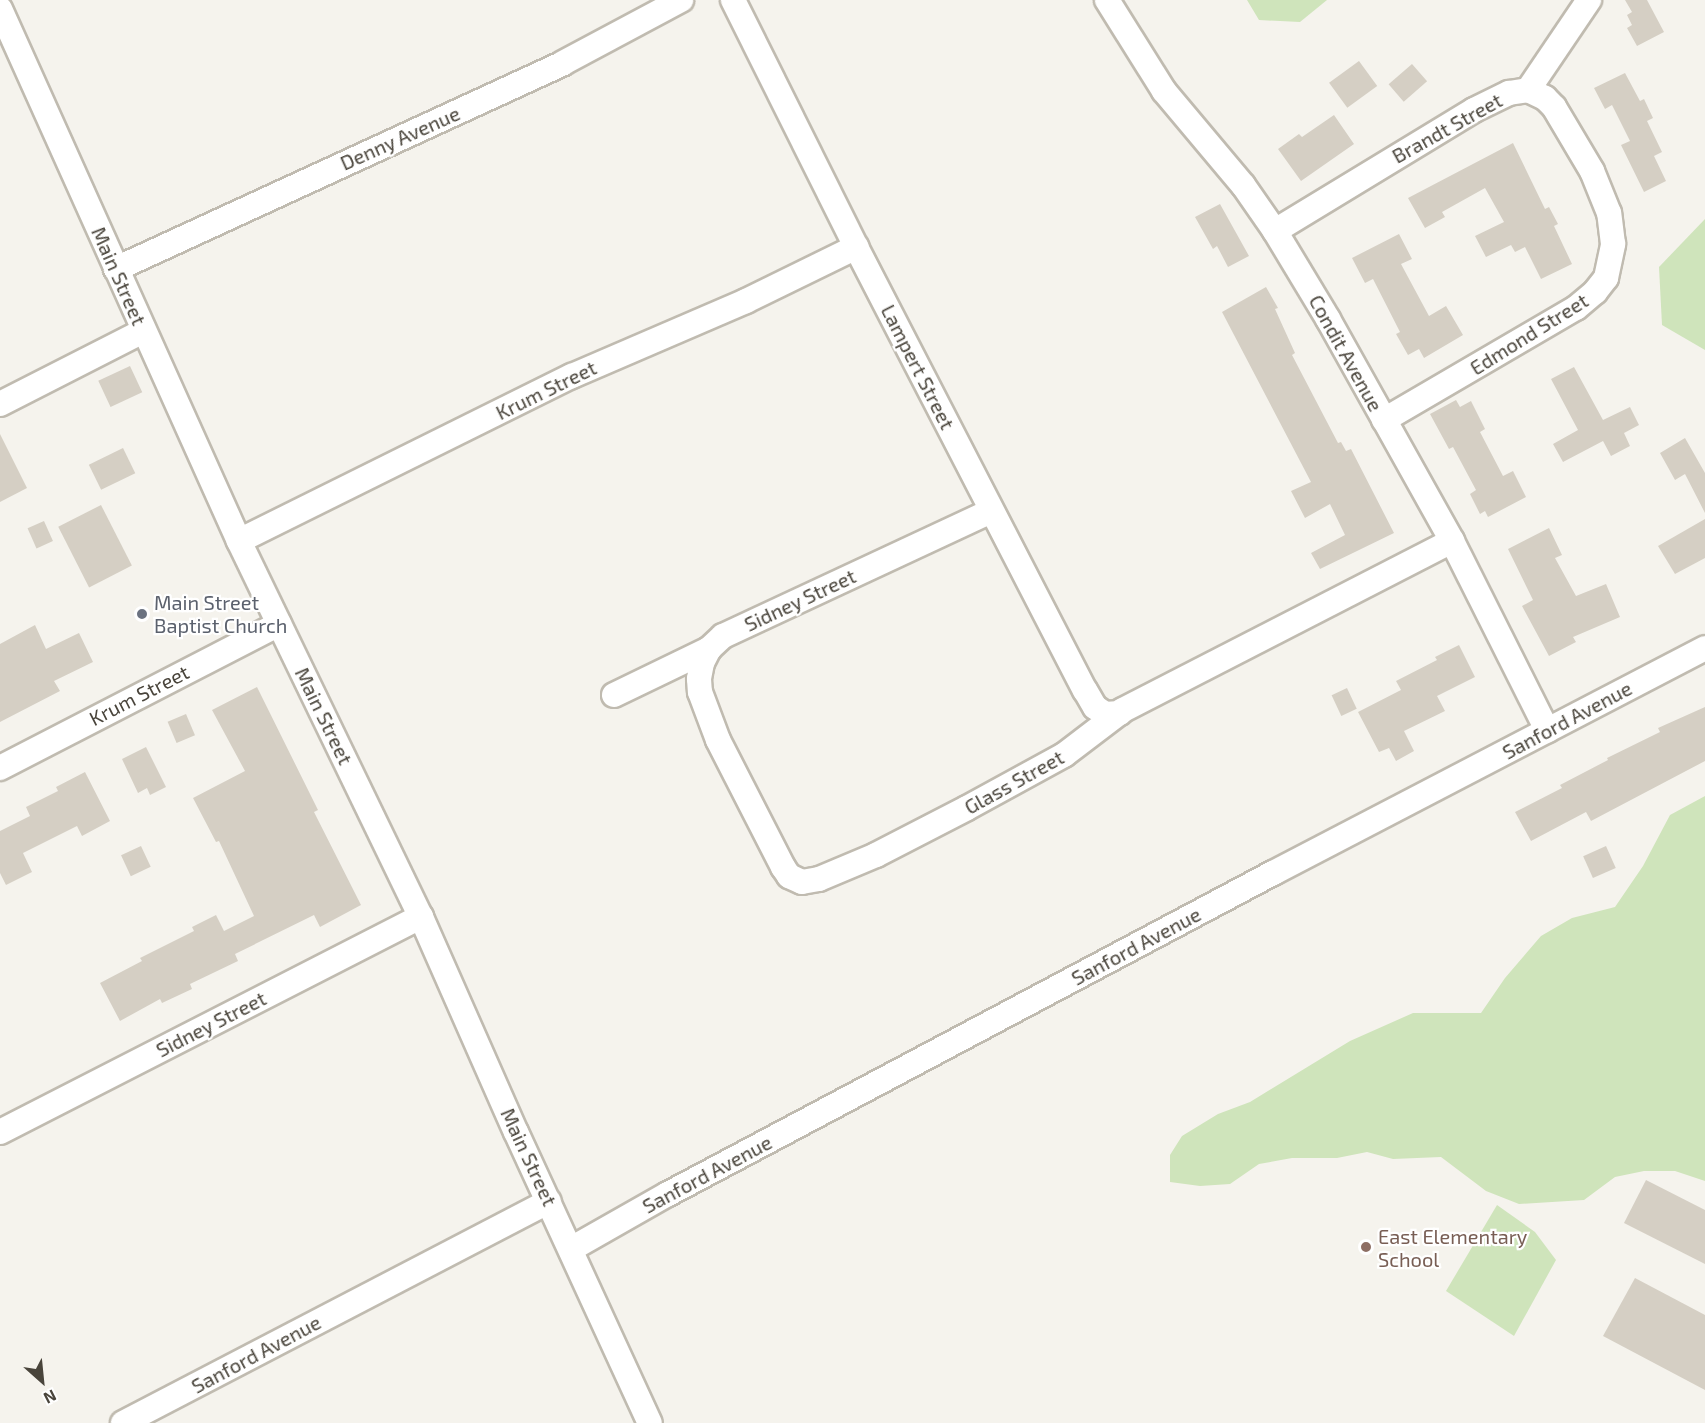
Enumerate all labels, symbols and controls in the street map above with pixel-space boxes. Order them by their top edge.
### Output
street label: Brandt Street [1388,88,1506,168]
street label: Denny Avenue [336,101,464,175]
street label: Main Street [87,223,151,329]
street label: Edmond Street [1466,288,1592,380]
street label: Condit Avenue [1304,290,1388,416]
street label: Lampert Street [876,301,960,433]
street label: Krum Street [492,355,600,425]
street label: Sidney Street [740,564,860,636]
place label: Main Street Baptist Church [154,590,287,637]
marker: Main Street Baptist Church [135,607,149,621]
street label: Krum Street [85,660,193,730]
street label: Main Street [290,663,358,769]
street label: Sanford Avenue [1498,676,1636,764]
street label: Glass Street [960,745,1068,819]
street label: Sanford Avenue [1067,902,1205,990]
street label: Sidney Street [152,986,270,1062]
street label: Main Street [496,1104,562,1210]
street label: Sanford Avenue [638,1130,776,1218]
place label: East Elementary School [1378,1224,1527,1271]
marker: East Elementary School [1359,1240,1373,1254]
street label: Sanford Avenue [187,1310,325,1398]
north arrow [12,1351,72,1411]
text: N [41,1386,60,1409]

